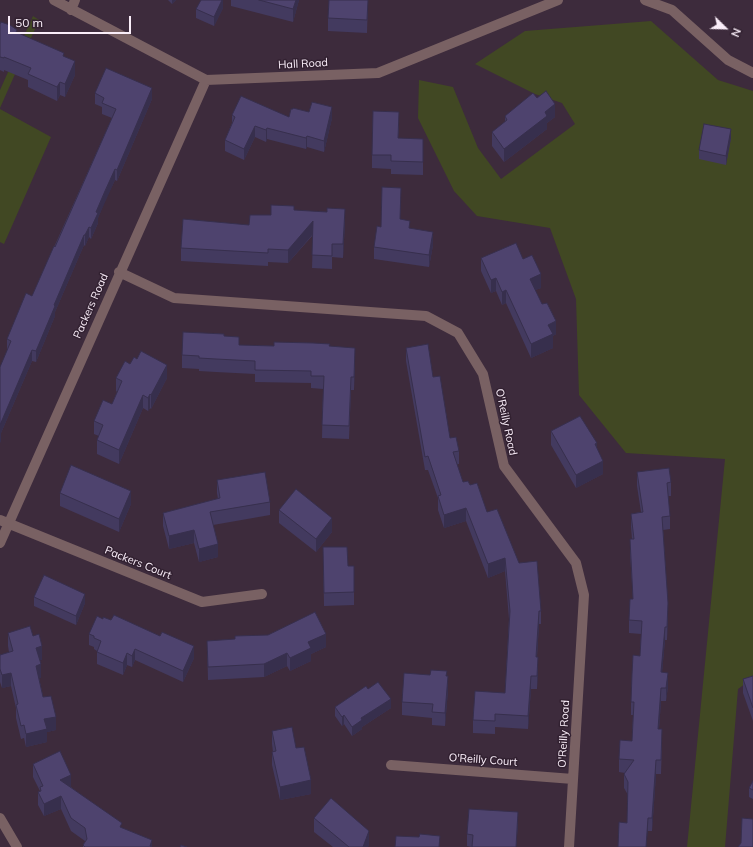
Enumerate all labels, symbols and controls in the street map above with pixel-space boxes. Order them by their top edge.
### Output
scale bar [10,8,133,34]
north arrow [705,8,745,48]
text: 50 m [15,15,43,30]
text: N [728,26,744,39]
street label: Hall Road [278,56,328,72]
street label: Packers Road [71,271,111,341]
street label: O'Reilly Road [492,387,520,457]
street label: Packers Court [103,544,173,582]
street label: O'Reilly Road [556,700,572,768]
street label: O'Reilly Court [448,751,518,769]

